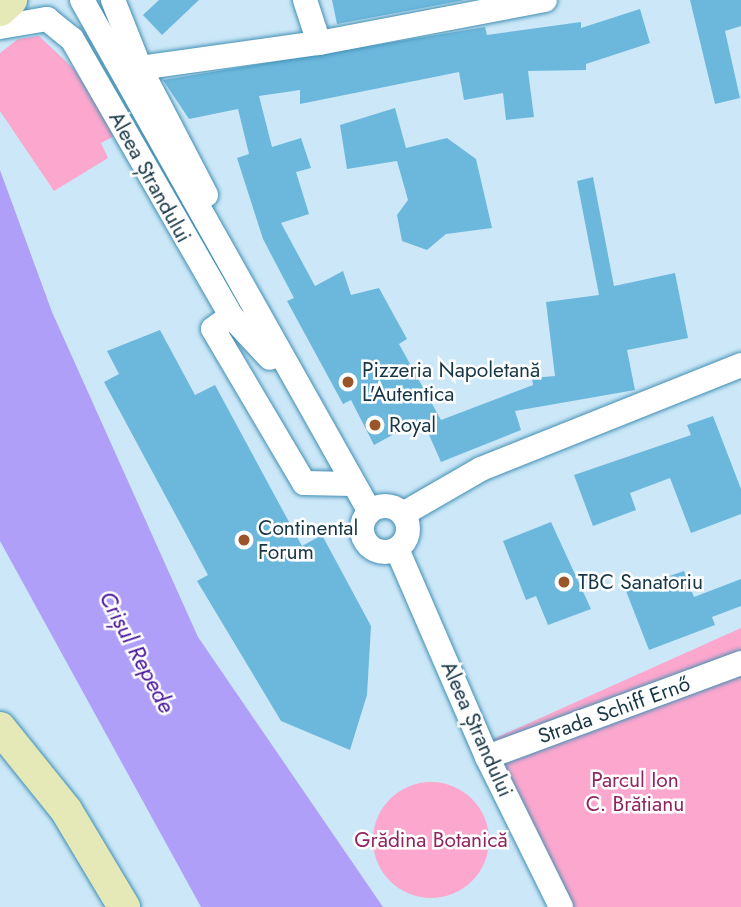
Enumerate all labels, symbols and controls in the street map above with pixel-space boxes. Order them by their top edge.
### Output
street label: Aleea Ștrandului [104,107,196,247]
place label: Pizzeria Napoletană L'Autentica [362,357,540,407]
marker: Pizzeria Napoletană L'Autentica [340,374,356,390]
place label: Royal [389,412,436,438]
marker: Royal [367,417,383,433]
place label: Continental Forum [258,515,358,565]
marker: Continental Forum [236,532,252,548]
place label: TBC Sanatoriu [578,569,703,595]
marker: TBC Sanatoriu [556,574,572,590]
water label: Crișul Repede [93,586,181,718]
street label: Aleea Ștrandului [436,657,518,801]
street label: Strada Schiff Ernő [535,671,693,749]
park label: Parcul Ion C. Brătianu [586,767,684,817]
park label: Grădina Botanică [354,827,508,853]

